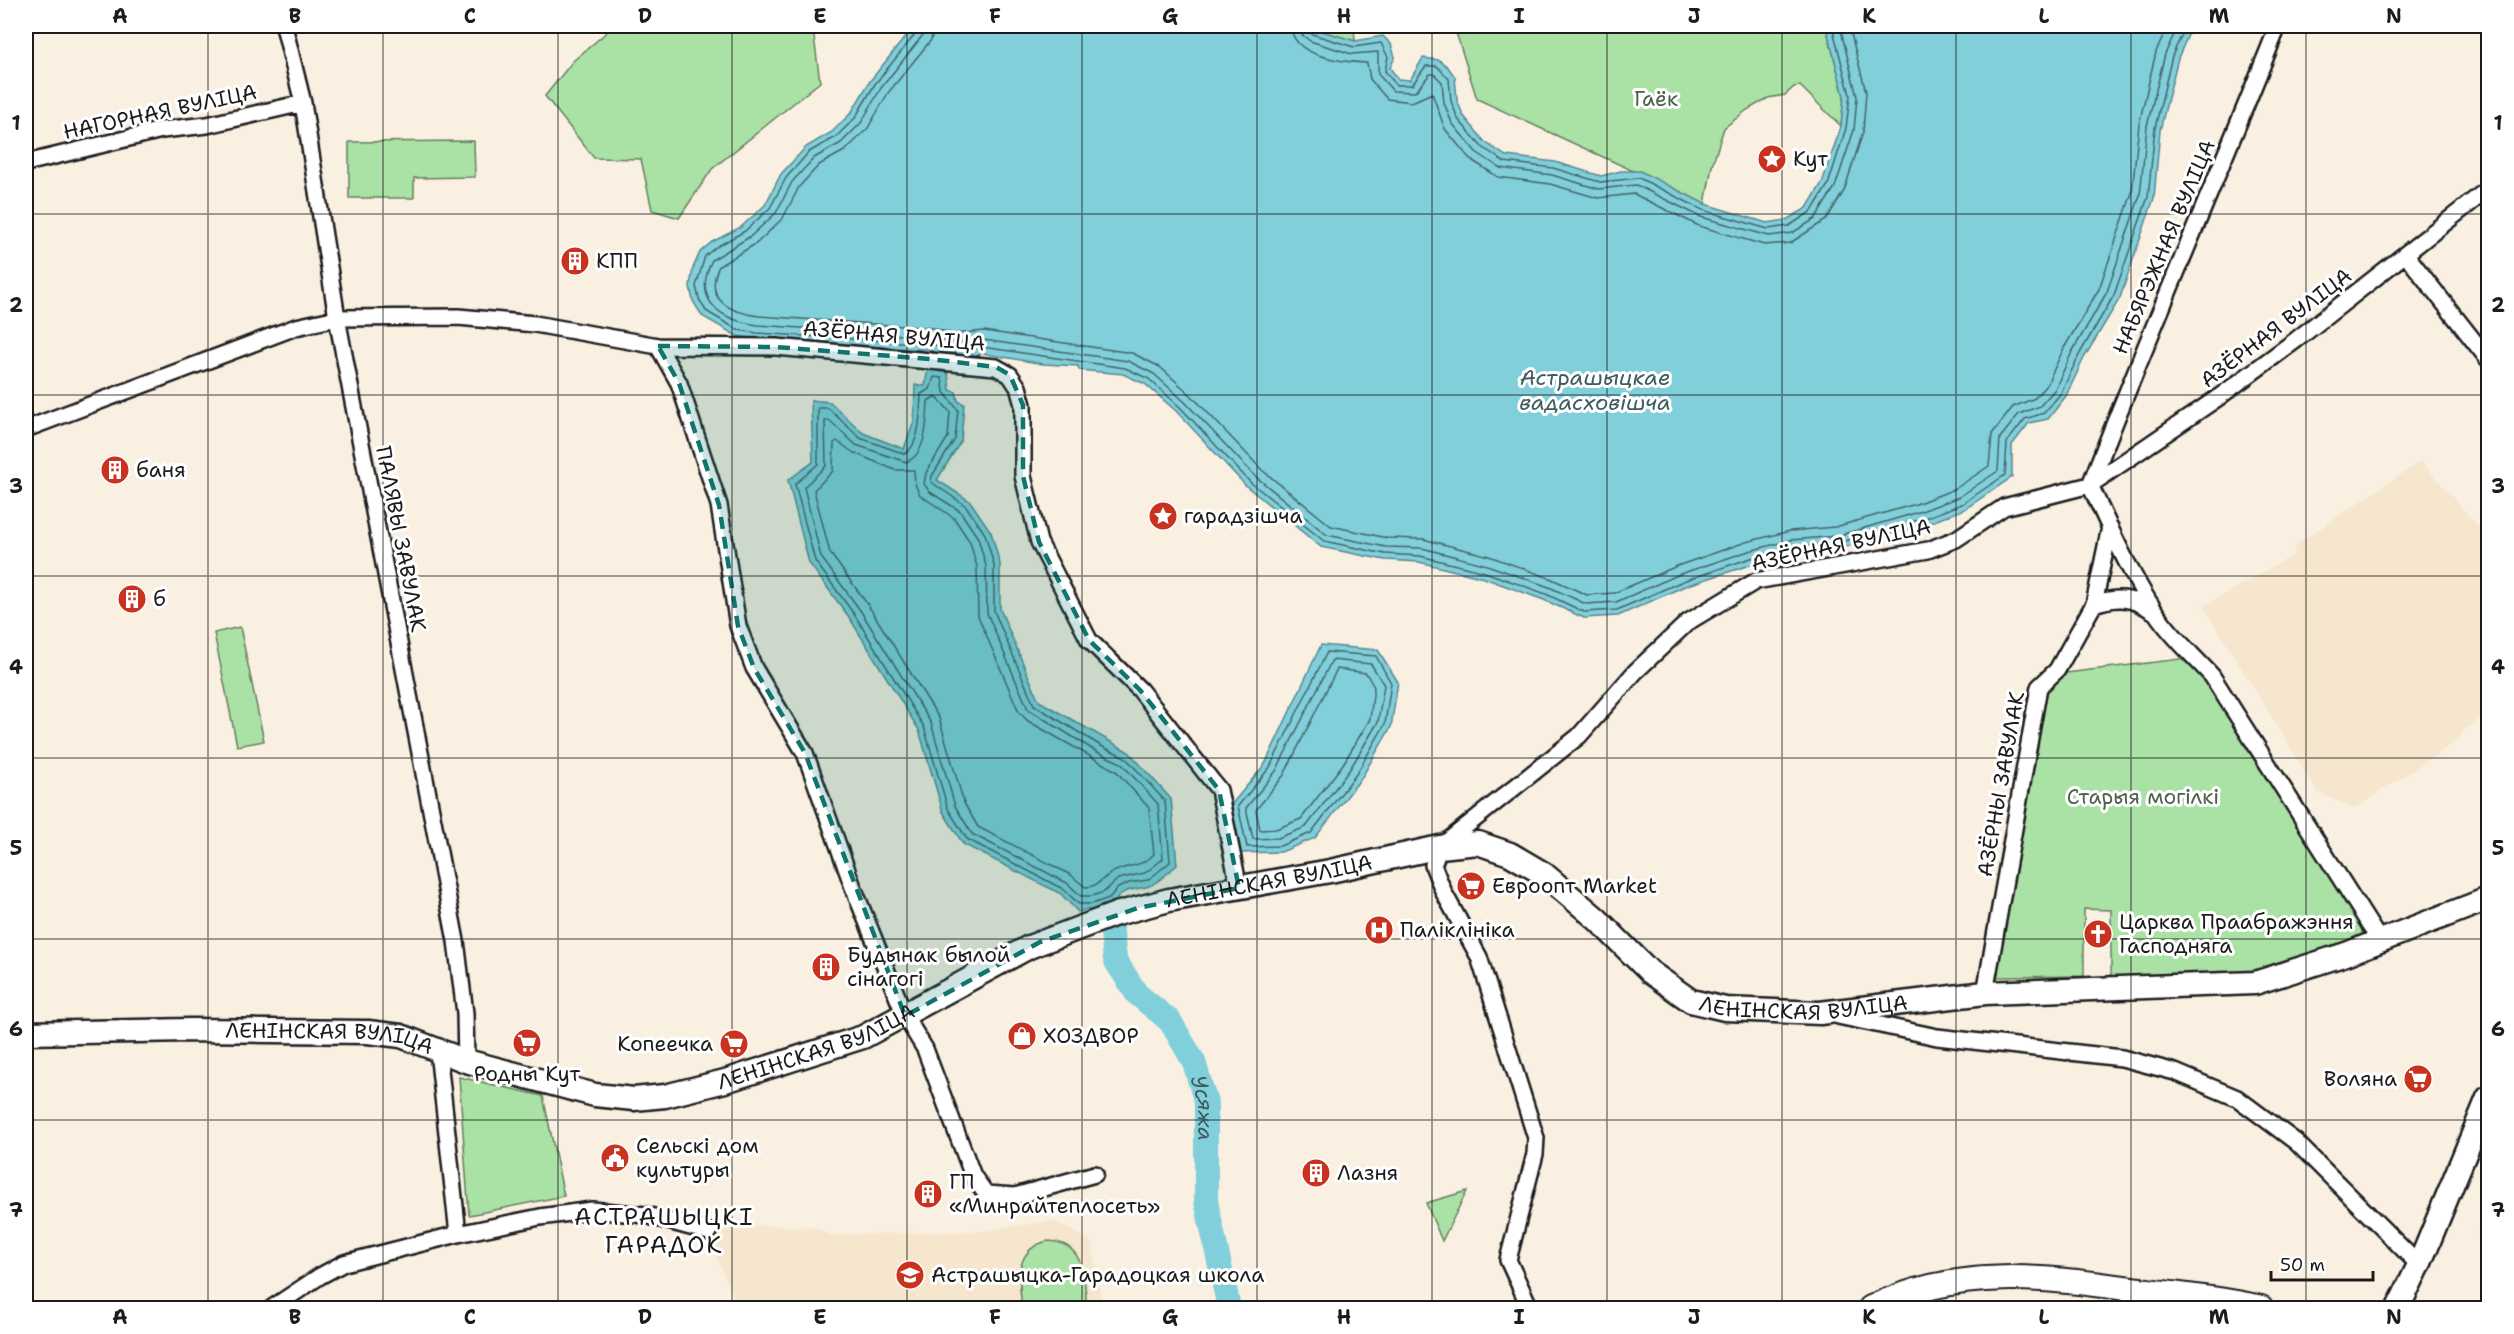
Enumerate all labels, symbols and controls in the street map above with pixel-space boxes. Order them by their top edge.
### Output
text: A [112,3,128,29]
text: B [289,3,301,29]
text: C [464,3,476,29]
text: D [638,3,652,29]
text: E [813,3,827,29]
text: F [989,3,1001,29]
text: G [1162,3,1178,29]
text: H [1337,3,1351,29]
text: I [1513,3,1525,29]
text: J [1688,3,1701,29]
text: K [1862,3,1876,29]
text: L [2039,3,2050,29]
text: M [2209,3,2230,29]
text: N [2386,3,2402,29]
street label: НАГОРНАЯ ВУЛІЦА [61,78,259,146]
park label: Гаёк [1634,85,1678,113]
text: 1 [11,110,21,136]
text: 1 [2493,110,2503,136]
street label: НАБЯРЭЖНАЯ ВУЛІЦА [2106,136,2222,358]
place icon: Кут [1756,143,1788,175]
place label: Кут [1793,145,1828,173]
building icon: КПП [559,245,591,277]
place label: КПП [596,247,638,275]
street label: АЗЁРНАЯ ВУЛІЦА [2195,262,2357,394]
text: 2 [9,292,23,318]
text: 2 [2491,292,2505,318]
street label: АЗЁРНАЯ ВУЛІЦА [802,314,986,358]
water label: Астрашыцкае вадасховішча [1519,363,1671,417]
street label: ПАЛЯВЫ ЗАВУЛАК [369,444,433,635]
building icon: баня [99,454,131,486]
place label: баня [136,456,186,484]
text: 3 [9,473,23,499]
text: 3 [2491,473,2505,499]
place icon: гарадзішча [1147,500,1179,532]
place label: гарадзішча [1184,502,1303,530]
street label: АЗЁРНАЯ ВУЛІЦА [1749,512,1933,578]
building icon: б [116,583,148,615]
place label: б [153,585,166,613]
text: 4 [9,654,23,680]
text: 4 [2491,654,2505,680]
street label: АЗЁРНЫ ЗАВУЛАК [1971,689,2031,879]
park label: Старыя могілкі [2067,783,2219,811]
text: 5 [10,835,22,861]
text: 5 [2492,835,2504,861]
street label: ЛЕНІНСКАЯ ВУЛІЦА [1164,848,1375,914]
supermarket icon: Евроопт Market [1455,870,1487,902]
place label: Евроопт Market [1492,872,1657,900]
place label: Царква Праабражэння Гасподняга [2119,908,2354,960]
hospital icon: Паліклініка [1363,914,1395,946]
place label: Паліклініка [1400,916,1515,944]
church icon: Царква Праабражэння Гасподняга [2082,918,2114,950]
place label: Будынак былой сінагогі [847,941,1011,993]
building icon: Будынак былой сінагогі [810,951,842,983]
street label: ЛЕНІНСКАЯ ВУЛІЦА [1696,988,1909,1027]
street label: ЛЕНІНСКАЯ ВУЛІЦА [715,997,920,1096]
text: 6 [9,1016,23,1042]
street label: ЛЕНІНСКАЯ ВУЛІЦА [225,1016,437,1061]
text: 6 [2491,1016,2505,1042]
shop icon: ХОЗДВОР [1006,1020,1038,1052]
place label: ХОЗДВОР [1043,1022,1139,1050]
supermarket icon: Родны Кут [511,1027,543,1059]
supermarket icon: Копеечка [718,1028,750,1060]
place label: Копеечка [617,1030,713,1058]
place label: Родны Кут [474,1060,580,1088]
supermarket icon: Воляна [2402,1063,2434,1095]
place label: Воляна [2324,1065,2397,1093]
water label: Усяжа [1184,1071,1220,1141]
place label: Сельскі дом культуры [636,1132,759,1184]
public building icon: Сельскі дом культуры [599,1142,631,1174]
building icon: Лазня [1300,1157,1332,1189]
place label: Лазня [1337,1159,1398,1187]
place label: ГП «Минрайтеплосеть» [949,1168,1160,1220]
building icon: ГП «Минрайтеплосеть» [912,1178,944,1210]
text: 7 [9,1197,23,1223]
text: 7 [2491,1197,2505,1223]
district label: АСТРАШЫЦКІ ГАРАДОК [574,1201,754,1261]
scale bar [2271,1244,2373,1282]
text: 50 m [2280,1253,2325,1277]
school or university icon: Астрашыцка-Гарадоцкая школа [894,1259,926,1291]
place label: Астрашыцка-Гарадоцкая школа [931,1261,1264,1289]
text: A [112,1304,128,1330]
text: B [289,1304,301,1330]
text: C [464,1304,476,1330]
text: D [638,1304,652,1330]
text: E [813,1304,827,1330]
text: F [989,1304,1001,1330]
text: G [1162,1304,1178,1330]
text: H [1337,1304,1351,1330]
text: I [1513,1304,1525,1330]
text: J [1688,1304,1701,1330]
text: K [1862,1304,1876,1330]
text: L [2039,1304,2050,1330]
text: M [2209,1304,2230,1330]
text: N [2386,1304,2402,1330]

